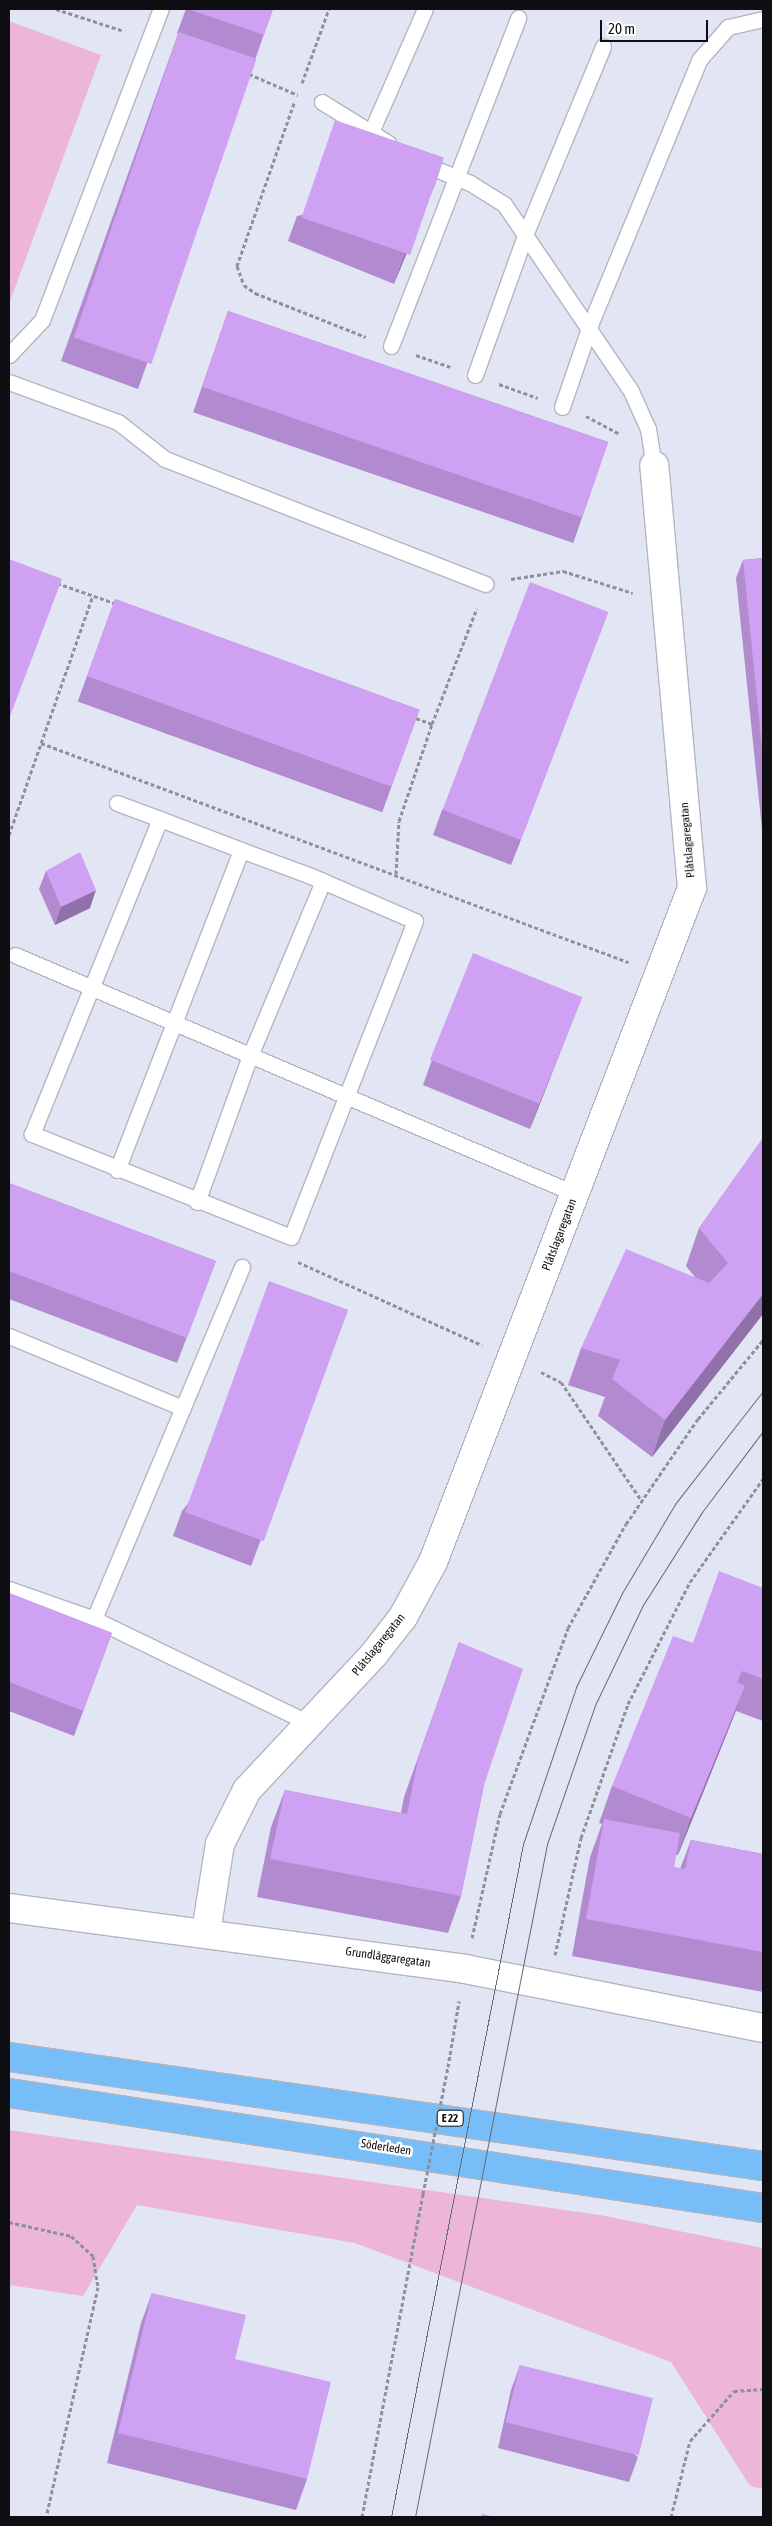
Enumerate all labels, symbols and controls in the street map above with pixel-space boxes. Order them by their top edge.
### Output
scale bar [602,10,710,42]
text: 20 m [608,20,635,37]
street label: Plåtslagaregatan [678,802,698,878]
street label: Plåtslagaregatan [540,1197,580,1273]
street label: Plåtslagaregatan [350,1611,408,1679]
street label: Grundläggaregatan [345,1945,431,1971]
road number: E 22 [436,2110,464,2126]
street label: Söderleden [360,2137,412,2159]

